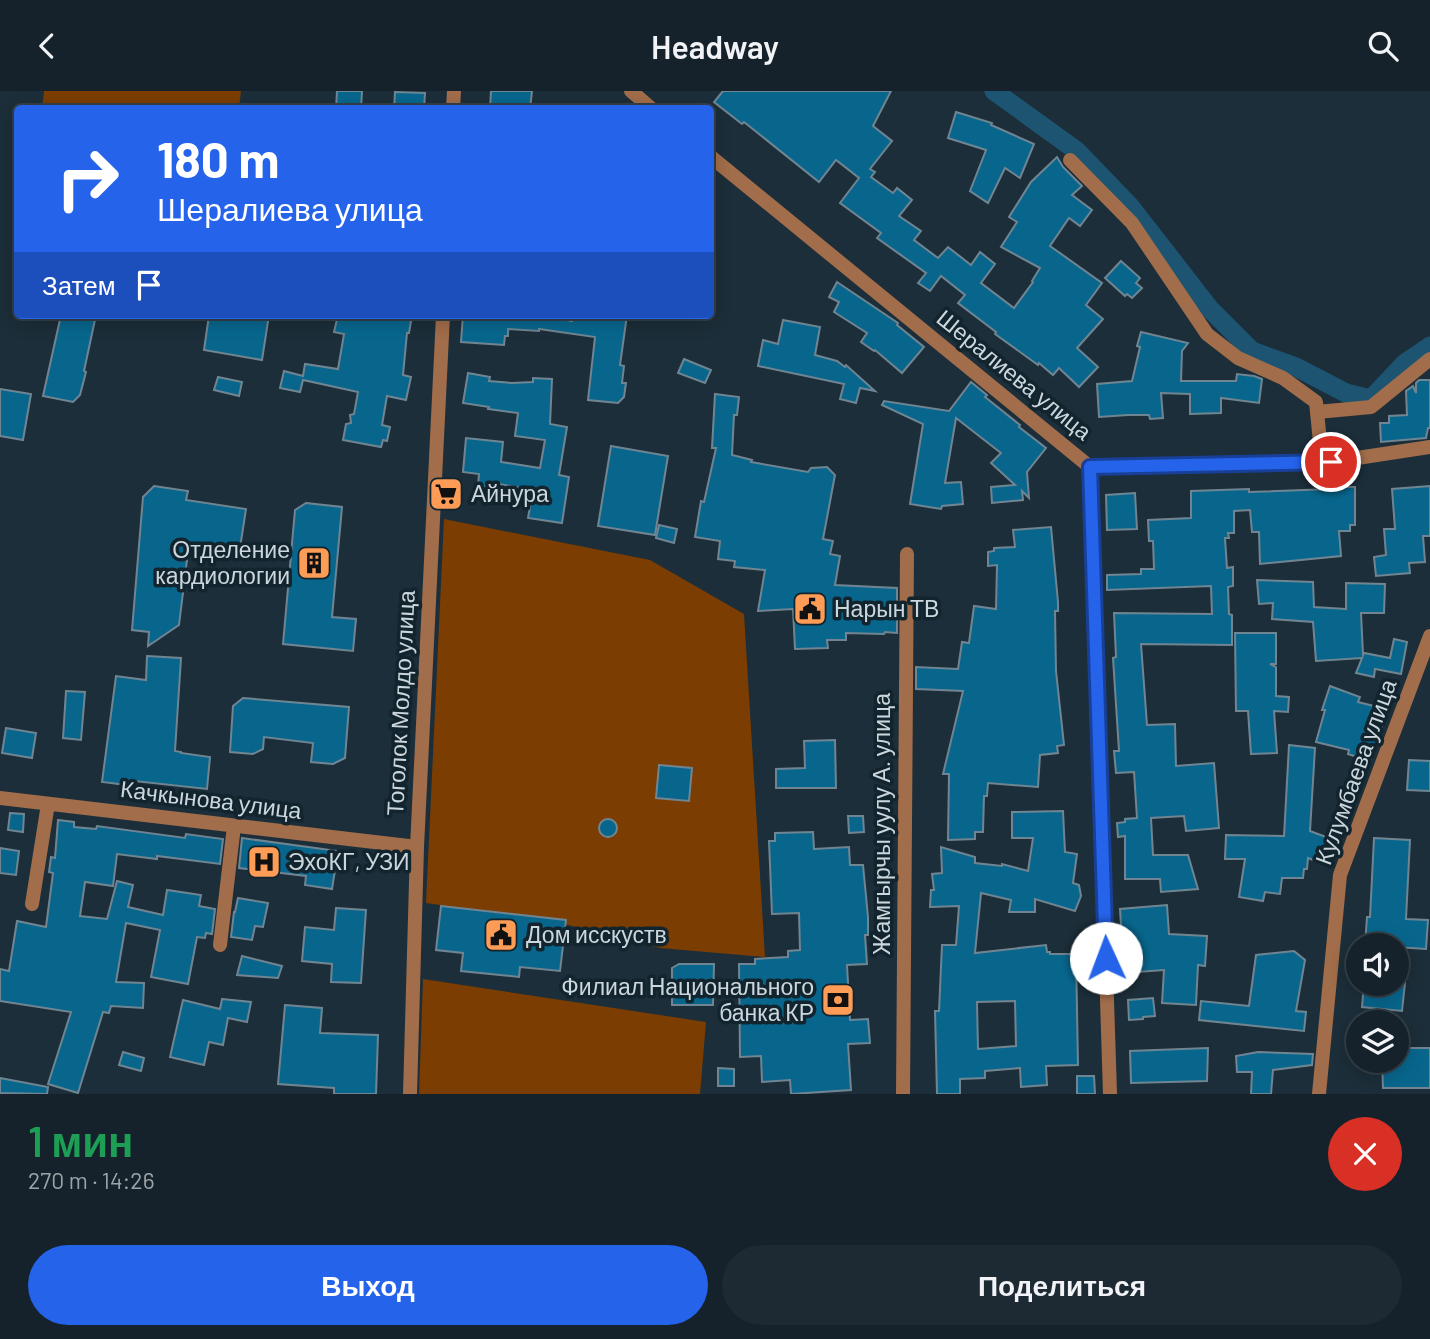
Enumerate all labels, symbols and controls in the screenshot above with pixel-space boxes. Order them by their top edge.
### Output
icon: back [28,27,66,65]
text: Headway [651,27,779,65]
icon: search [1364,27,1402,65]
text: 180 m [157,129,280,188]
icon: right [42,133,133,224]
text: Шералиева улица [157,189,423,227]
icon: arrive [130,266,168,304]
text: Затем [42,269,116,300]
street label: Шералиева улица [932,303,1098,445]
pin [1301,432,1361,492]
icon: arrive [1312,443,1350,481]
supermarket icon: Айнура [427,475,465,513]
place label: Айнура [471,479,549,507]
place label: Отделение кардиологии [155,535,290,589]
building icon: Отделение кардиологии [295,544,333,582]
street label: Тоголок Молдо улица [380,589,420,816]
public building icon: Нарын ТВ [791,590,829,628]
place label: Нарын ТВ [834,594,939,622]
street label: Кулумбаева улица [1308,675,1402,868]
street label: Жамгырчы уулу А. улица [867,693,895,955]
street label: Качкынова улица [119,774,304,824]
hospital icon: ЭхоКГ, УЗИ [245,843,283,881]
place label: ЭхоКГ, УЗИ [288,847,410,875]
public building icon: Дом исскуств [482,916,520,954]
place label: Дом исскуств [526,920,667,948]
position arrow [1069,921,1143,995]
map controls [1346,933,1409,1073]
button: sound [1346,933,1409,996]
place label: Филиал Национального банка КР [561,972,814,1026]
bank icon: Филиал Национального банка КР [819,981,857,1019]
button: layers [1346,1010,1409,1073]
text: 1 мин [28,1115,133,1165]
button: close [1328,1117,1402,1191]
text: 270 m · 14:26 [28,1166,155,1194]
button: Выход [28,1245,708,1325]
button: Поделиться [722,1245,1402,1325]

